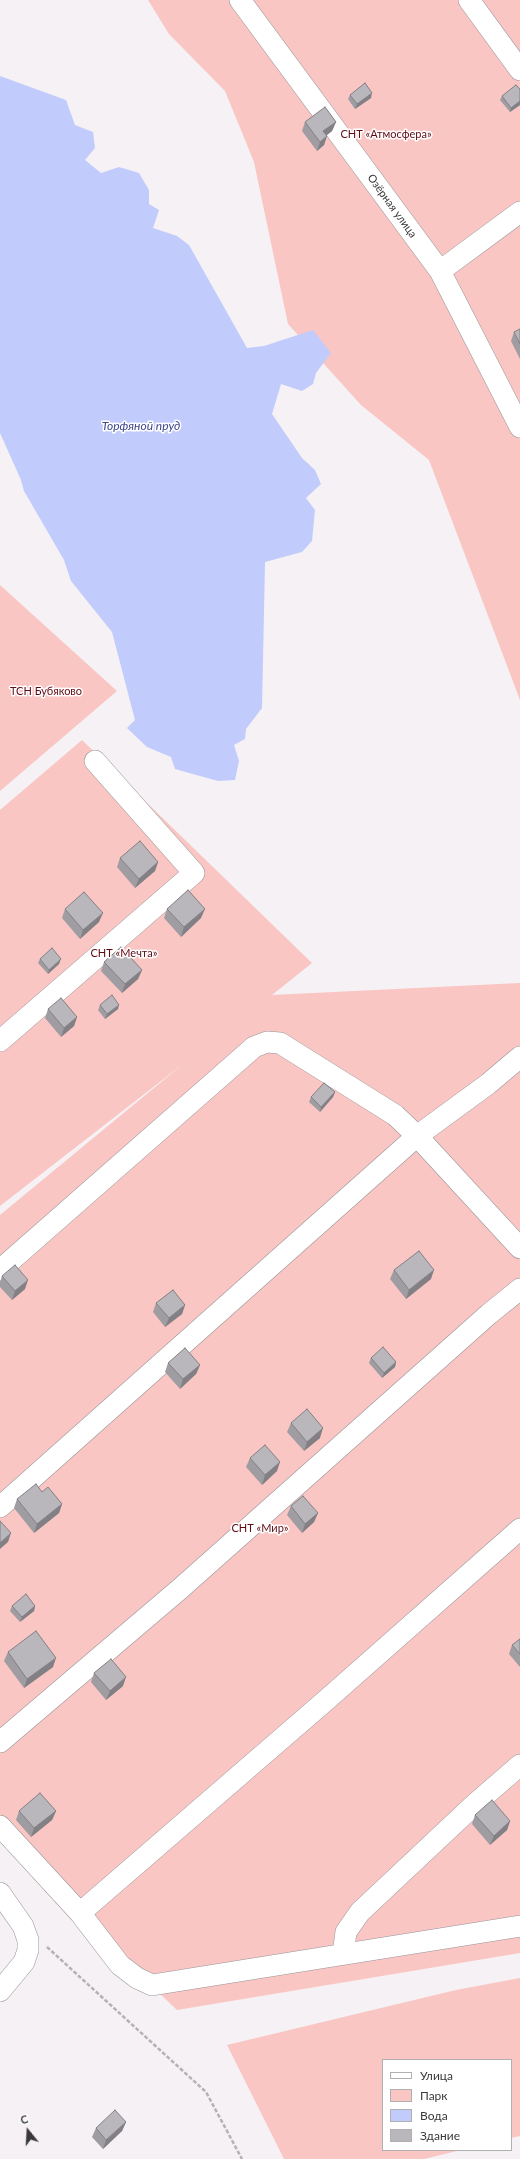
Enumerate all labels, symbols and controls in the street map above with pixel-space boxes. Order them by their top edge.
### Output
park label: СНТ «Атмосфера» [340,127,432,141]
street label: Озёрная улица [364,172,420,240]
water label: Торфяной пруд [102,419,180,433]
park label: ТСН Бубяково [10,684,82,698]
park label: СНТ «Мечта» [91,946,157,960]
park label: СНТ «Мир» [231,1521,289,1535]
legend [382,2059,512,2151]
text: Улица [420,2068,453,2083]
text: Парк [420,2088,448,2103]
text: Вода [420,2108,448,2123]
north arrow [8,2111,48,2151]
text: С [19,2112,30,2126]
text: Здание [420,2128,460,2143]

